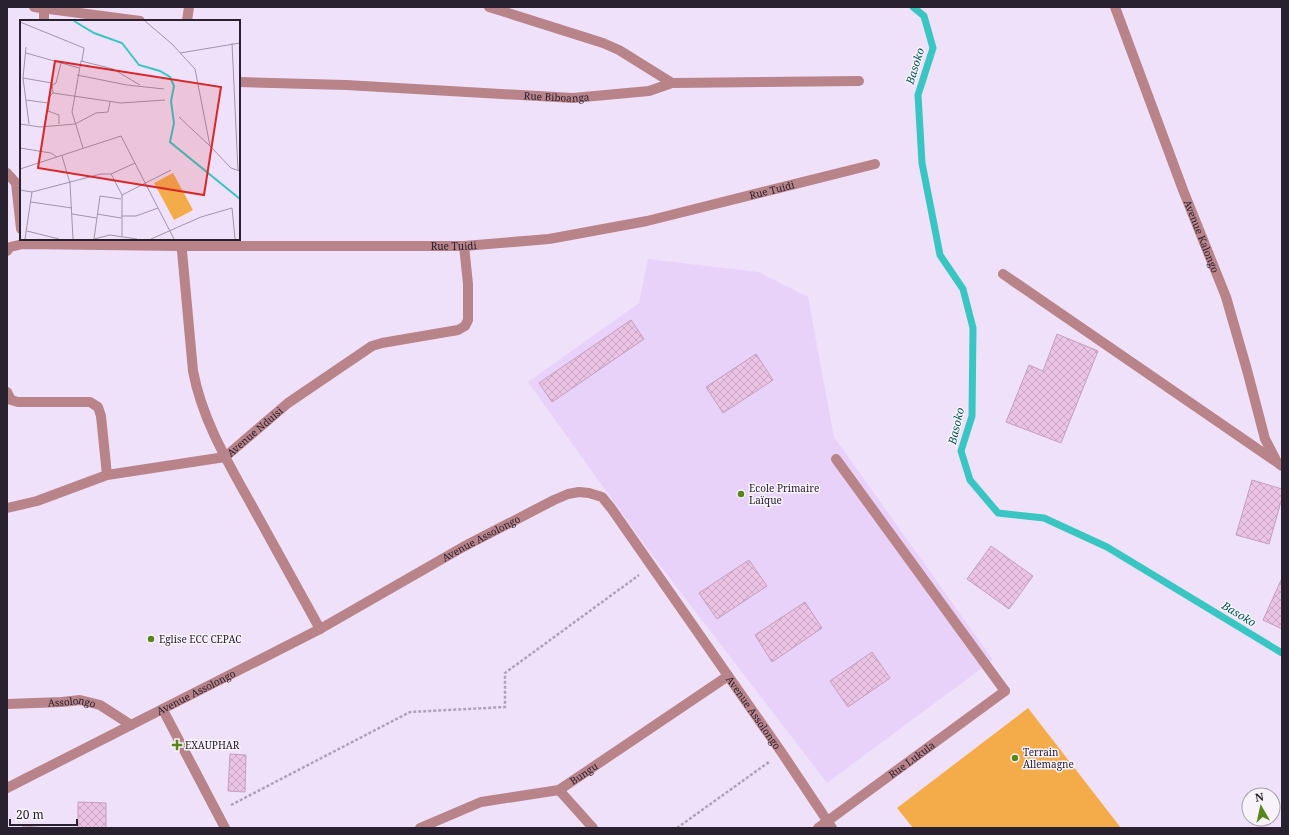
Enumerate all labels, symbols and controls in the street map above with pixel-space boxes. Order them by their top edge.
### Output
inset map [20,20,240,240]
water label: Basoko [902,46,927,87]
street label: Rue Biboanga [523,88,590,105]
street label: Rue Tuidi [748,177,797,202]
street label: Avenue Kalongo [1181,198,1223,275]
street label: Rue Tuidi [431,238,478,253]
street label: Avenue Nduisi [224,403,286,459]
water label: Basoko [944,406,967,447]
place label: Ecole Primaire Laïque [749,481,819,507]
marker: Ecole Primaire Laïque [736,489,746,499]
street label: Avenue Assolongo [439,512,523,565]
water label: Basoko [1219,597,1259,630]
place label: Eglise ECC CEPAC [159,632,241,646]
marker: Eglise ECC CEPAC [146,634,156,644]
street label: Avenue Assolongo [154,666,238,718]
street label: Avenue Assolongo [723,673,784,752]
street label: Assolongo [48,693,97,711]
street label: Rue Lukula [885,737,938,781]
place label: EXAUPHAR [185,738,240,752]
marker: EXAUPHAR [172,740,182,750]
place label: Terrain Allemagne [1023,745,1074,771]
marker: Terrain Allemagne [1010,753,1020,763]
street label: Bungu [567,758,601,788]
north arrow [1241,787,1281,827]
text: N [1254,788,1265,805]
scale bar [10,801,77,827]
text: 20 m [16,806,44,823]

